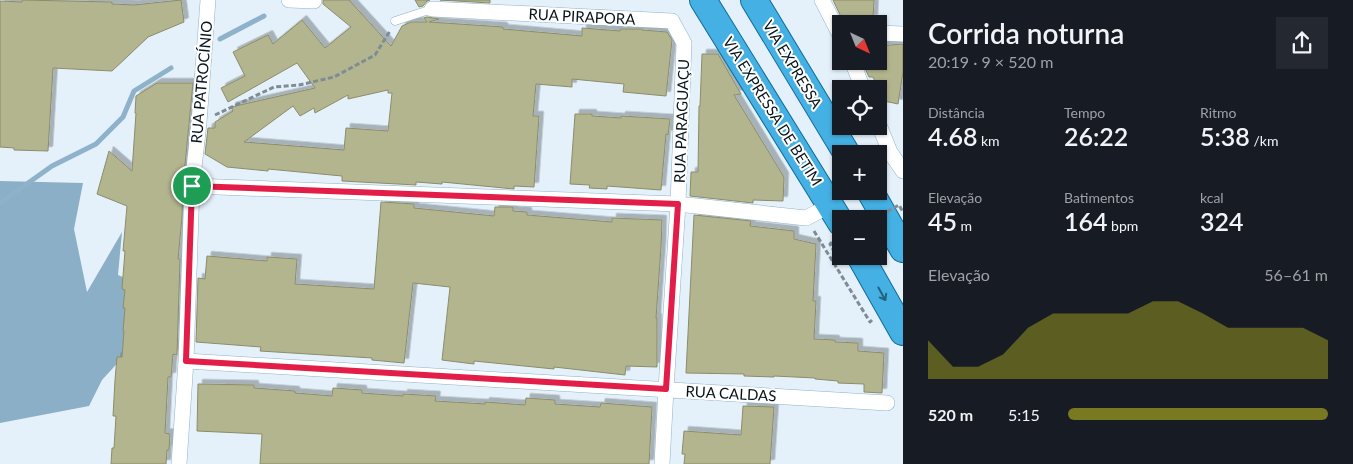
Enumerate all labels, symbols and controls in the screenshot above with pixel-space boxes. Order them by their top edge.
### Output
street label: RUA PIRAPORA [528,4,637,28]
north arrow [832,15,888,70]
map controls [832,15,887,265]
text: Corrida noturna [928,16,1124,50]
street label: VIA EXPRESSA [760,17,827,112]
button: share [1276,17,1328,69]
street label: RUA PATROCÍNIO [187,20,215,144]
street label: VIA EXPRESSA DE BETIM [720,33,826,189]
text: 20:19 · 9 × 520 m [928,52,1053,71]
street label: RUA PARAGUAÇU [670,59,692,183]
button: locate [832,80,887,135]
text: Distância [928,104,985,121]
text: Tempo [1064,104,1105,121]
text: Ritmo [1200,104,1237,121]
text: 4.68 [928,121,977,151]
text: 26:22 [1064,121,1128,151]
text: 5:38 [1200,121,1250,151]
text: km [977,132,1000,149]
text: /km [1250,132,1278,149]
button: + [832,145,887,200]
pin [171,165,213,207]
icon: arrive [178,172,206,200]
text: Elevação [928,189,982,206]
text: Batimentos [1064,189,1134,206]
text: kcal [1200,189,1224,206]
text: 45 [928,206,957,236]
text: 164 [1064,206,1108,236]
text: 324 [1200,206,1244,236]
button: − [832,210,887,265]
text: m [957,217,972,234]
text: bpm [1108,217,1138,234]
text: Elevação [928,265,990,284]
text: 56–61 m [1264,265,1328,284]
one-way arrow [877,286,887,301]
street label: RUA CALDAS [685,382,777,404]
text: 520 m [928,405,973,424]
text: 5:15 [1008,405,1040,424]

